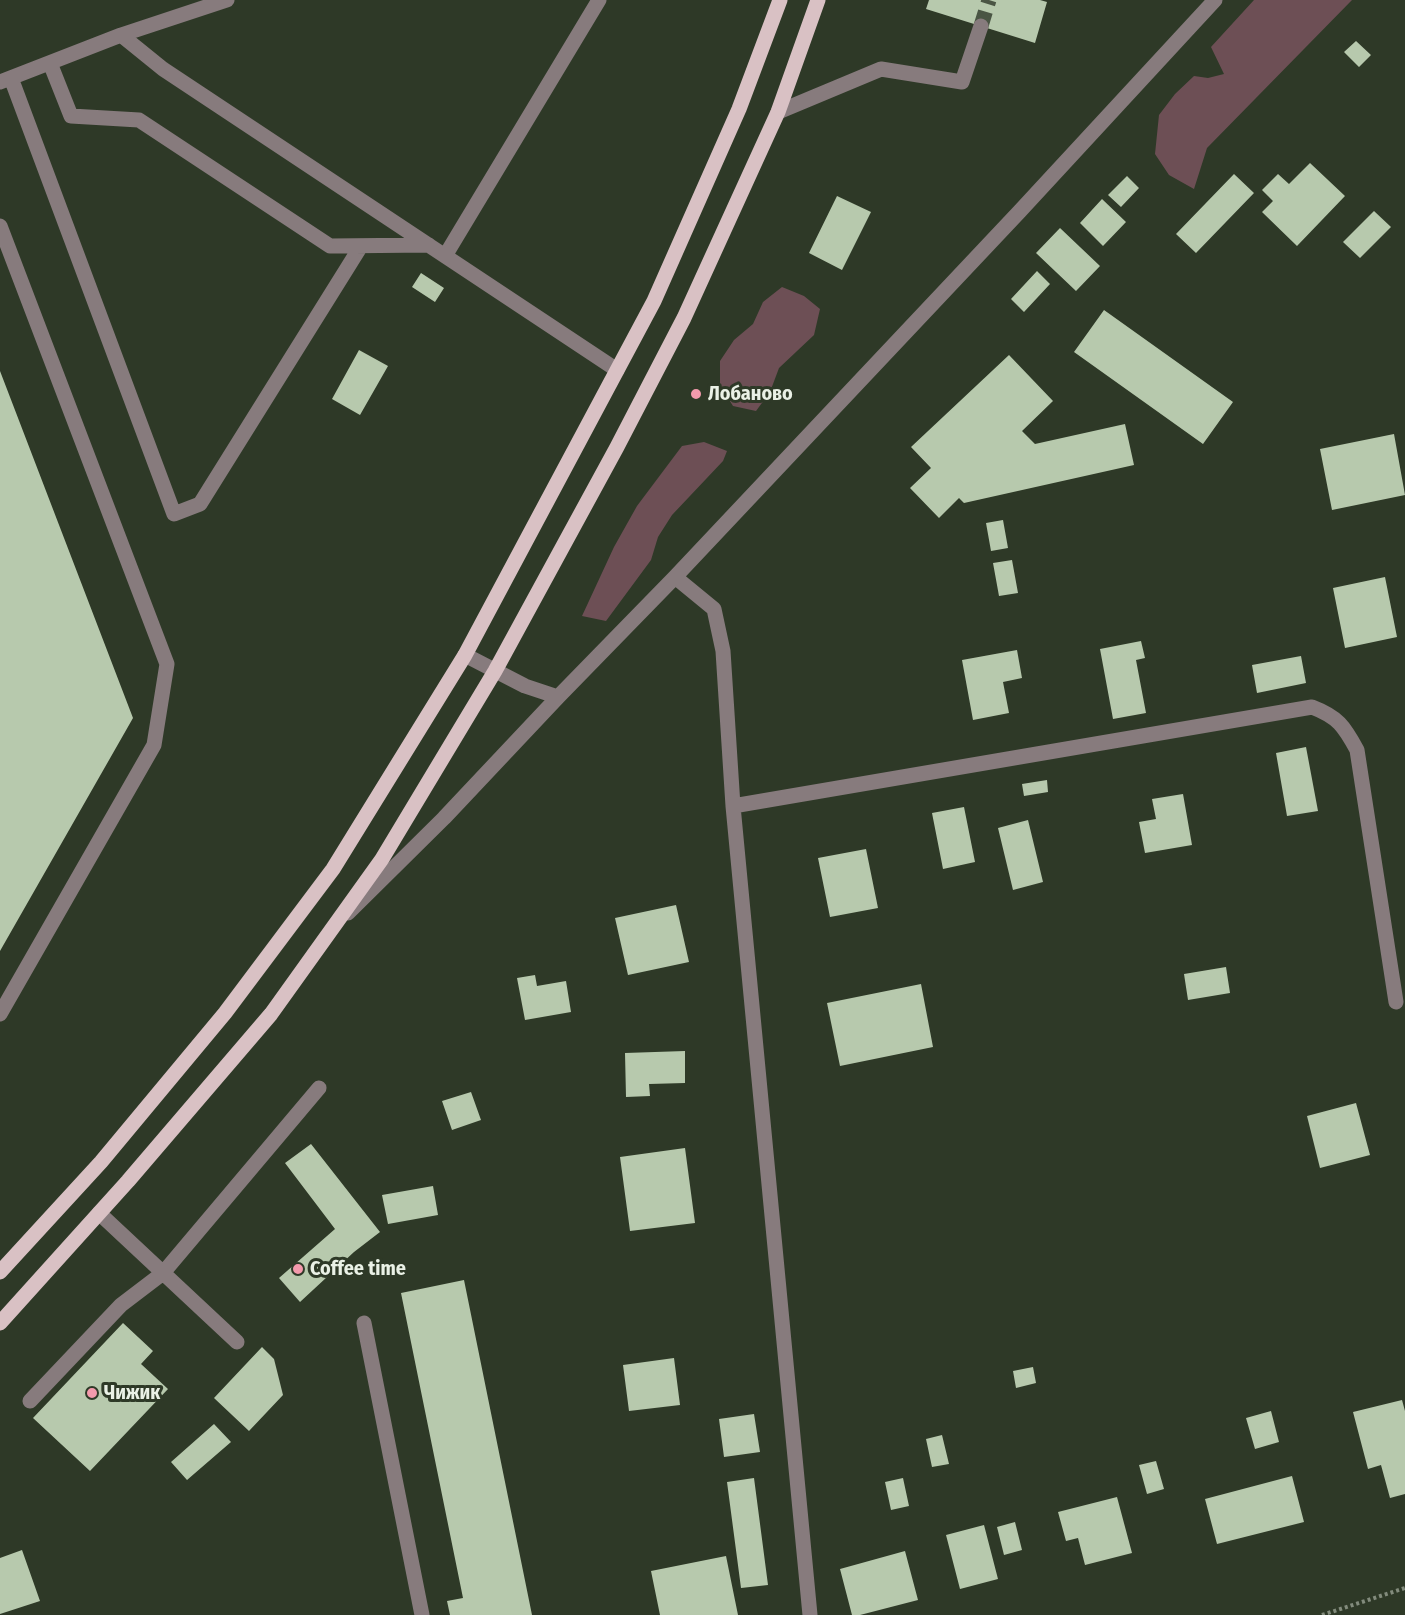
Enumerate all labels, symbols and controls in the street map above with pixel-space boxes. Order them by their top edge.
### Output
place label: Лобаново [708,382,793,406]
marker: Лобаново [689,387,703,401]
place label: Coffee time [310,1257,406,1281]
marker: Coffee time [291,1262,305,1276]
place label: Чижик [104,1381,160,1405]
marker: Чижик [85,1386,99,1400]

